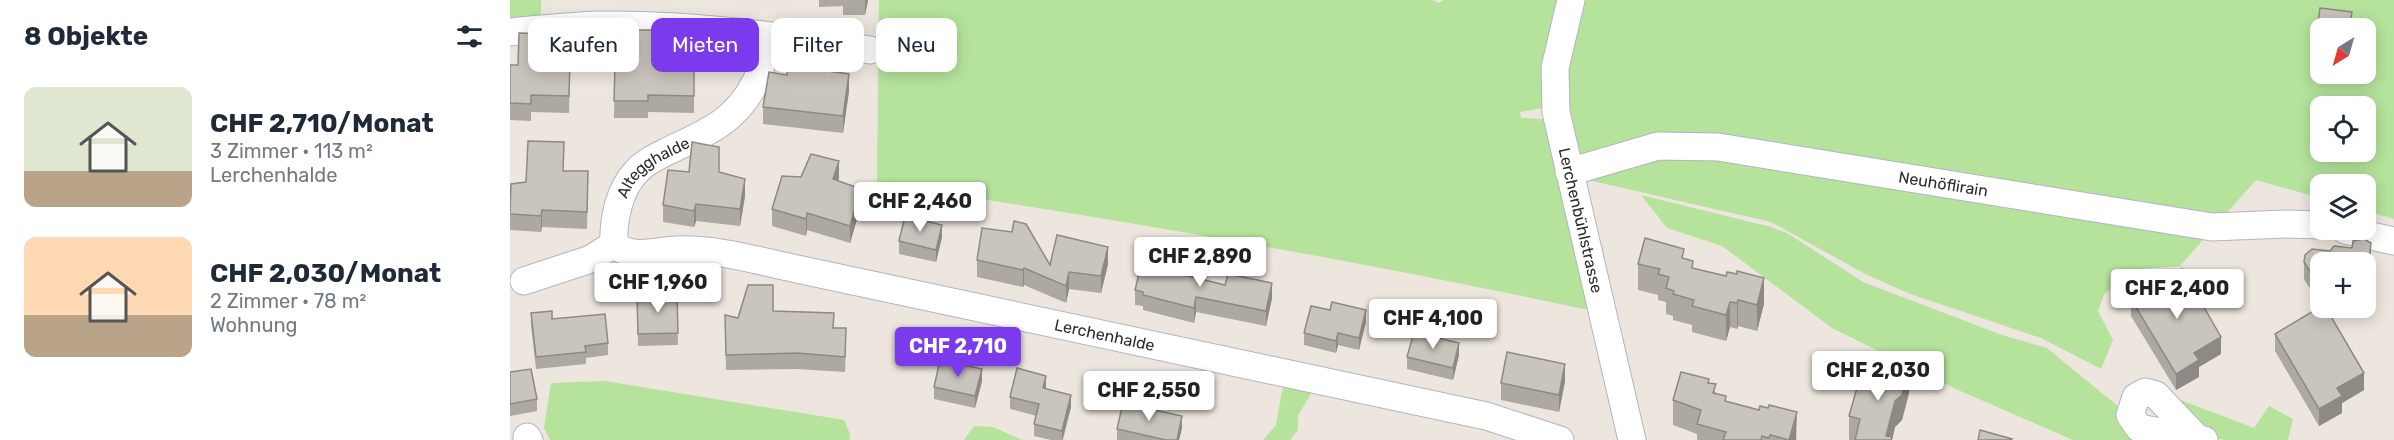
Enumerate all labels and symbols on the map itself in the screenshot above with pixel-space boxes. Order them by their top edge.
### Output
north arrow [2310,18,2376,84]
street label: Altegghalde [613,133,693,201]
street label: Lerchenbühlstrasse [1555,146,1607,295]
street label: Neuhöflirain [1897,167,1989,201]
pin: CHF 2,460 [851,182,989,233]
pin: CHF 2,890 [1131,237,1269,288]
pin: CHF 1,960 [589,263,727,314]
pin: CHF 2,400 [2108,269,2246,320]
pin: CHF 4,100 [1364,299,1502,350]
street label: Lerchenhalde [1053,315,1157,355]
pin: CHF 2,710 [889,327,1027,378]
pin: CHF 2,030 [1809,351,1947,402]
pin: CHF 2,550 [1080,371,1218,422]

